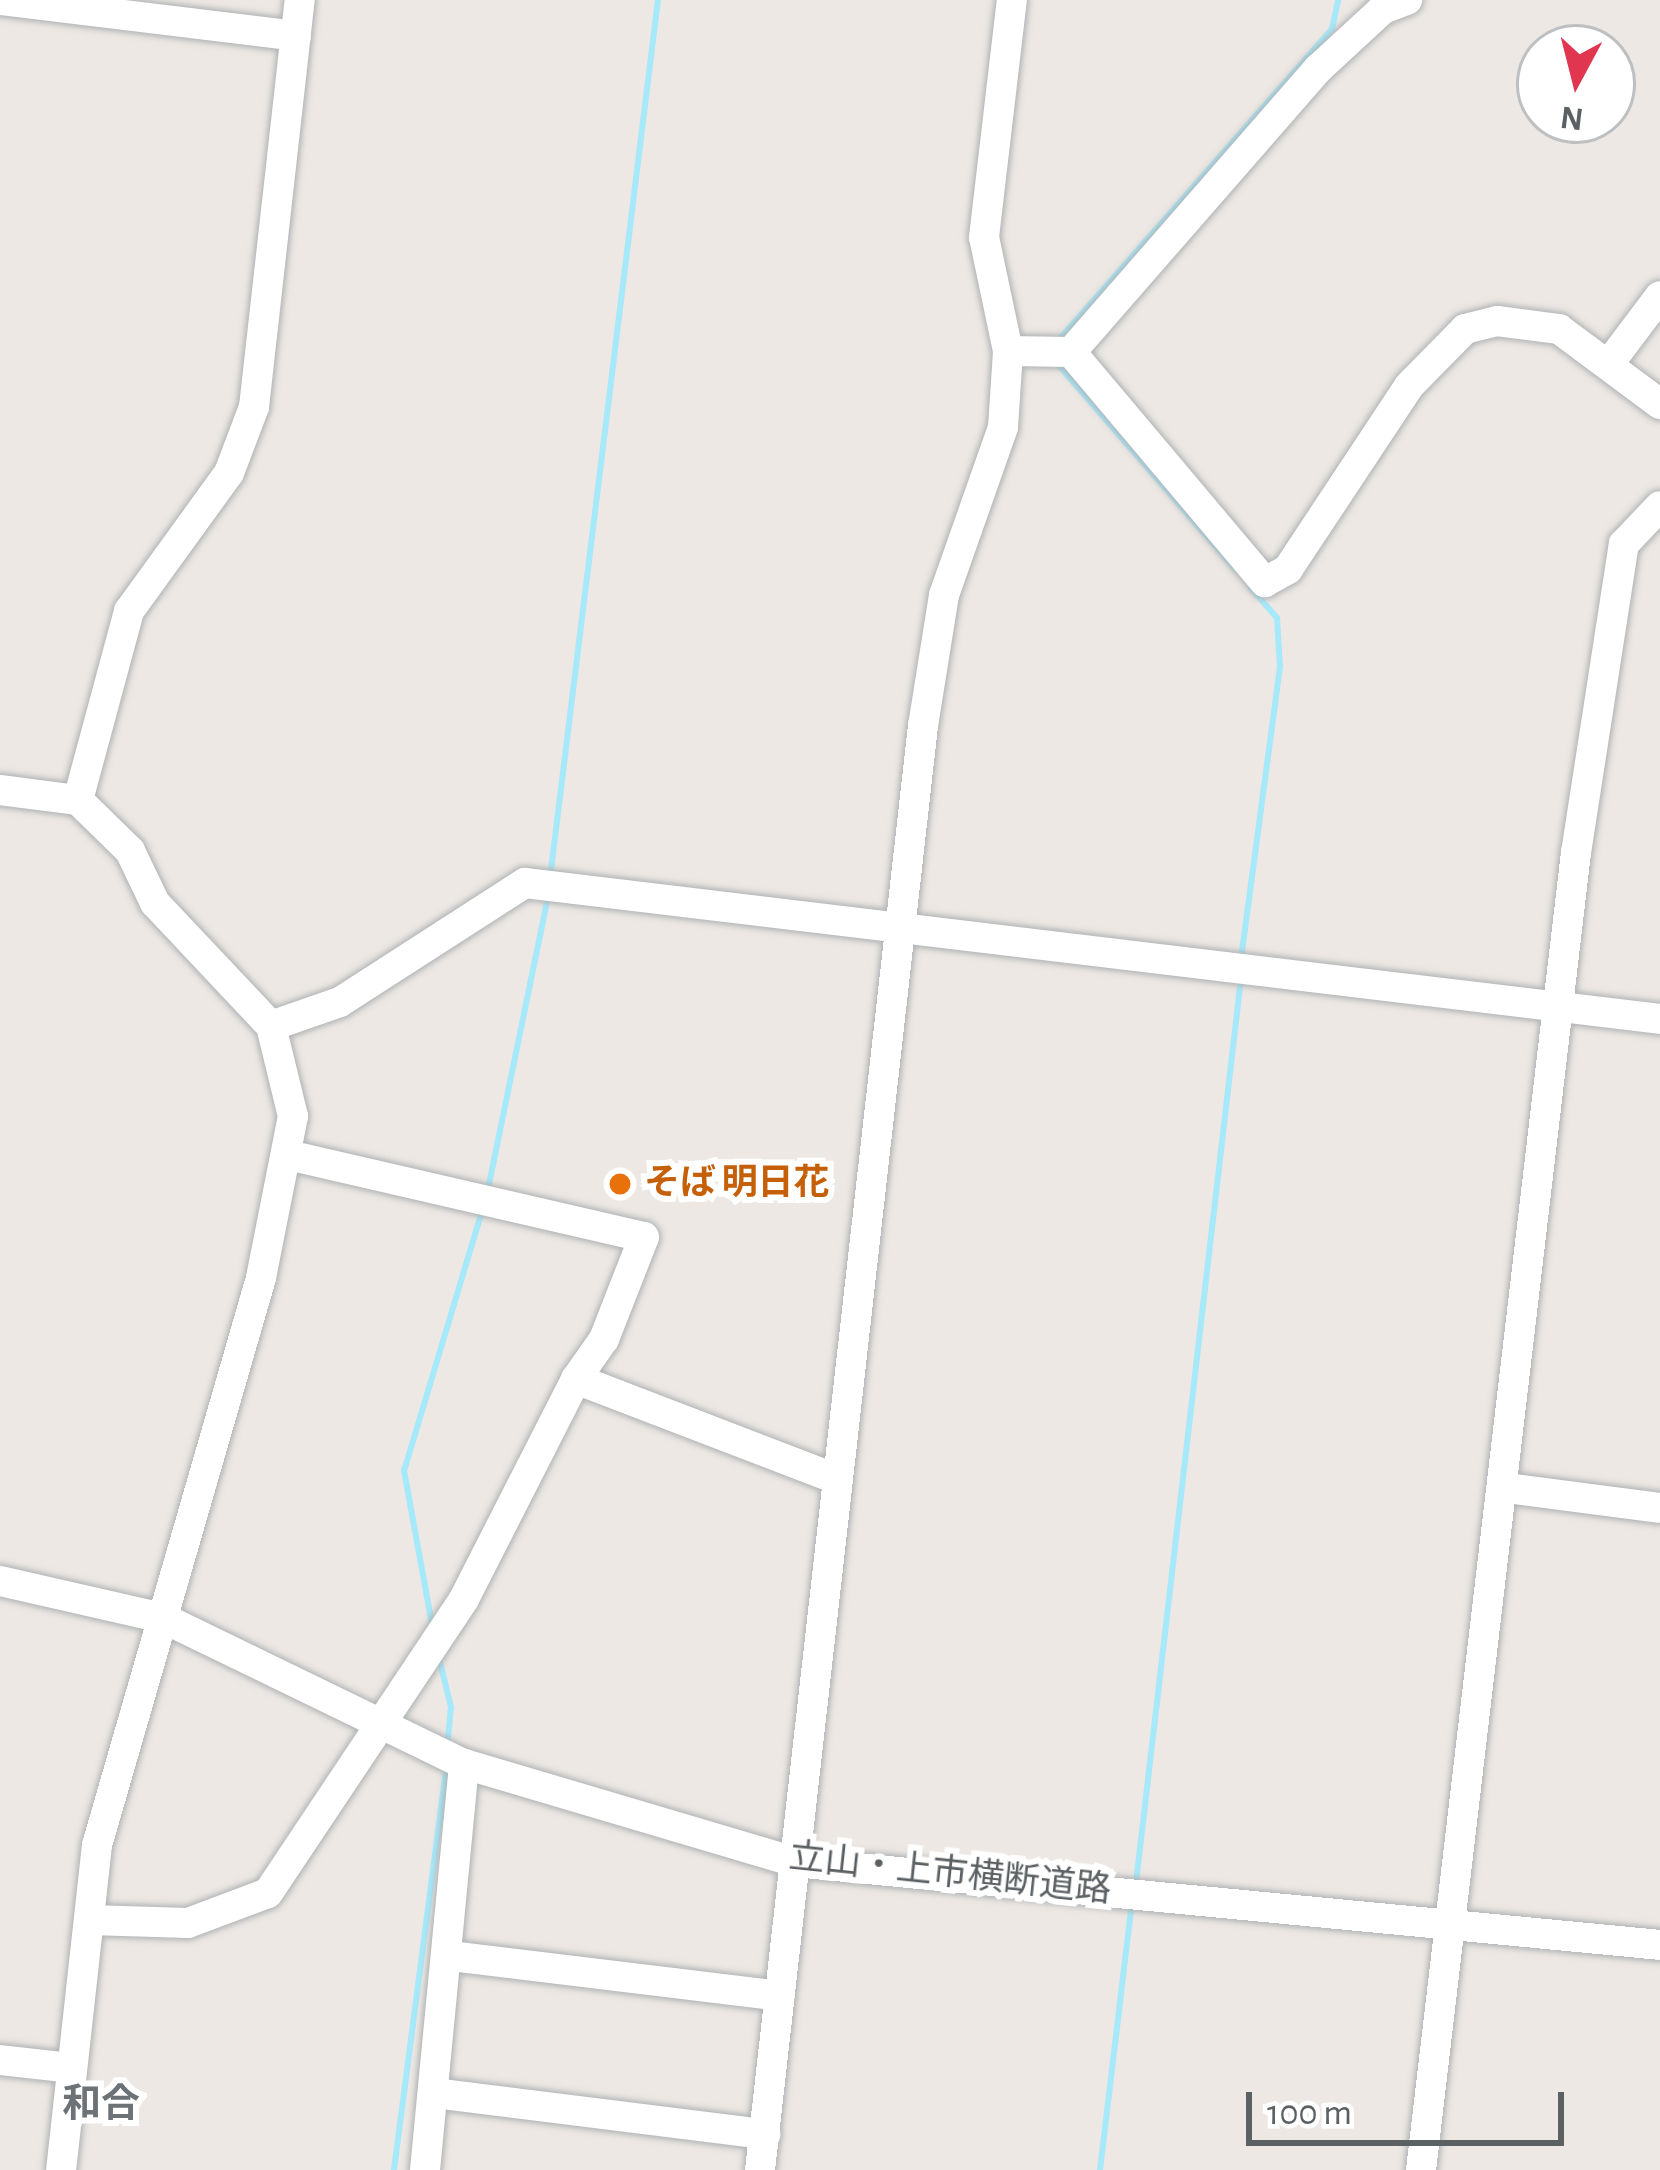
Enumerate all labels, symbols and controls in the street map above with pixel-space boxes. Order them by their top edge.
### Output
north arrow [1516,24,1636,144]
text: N [1559,99,1585,135]
place label: そば 明日花 [644,1162,829,1206]
marker: そば 明日花 [607,1171,633,1197]
street label: 立山・上市横断道路 [787,1836,1113,1912]
scale bar [1252,2068,1570,2142]
district label: 和合 [62,2082,140,2128]
text: 100 m [1267,2095,1352,2131]

